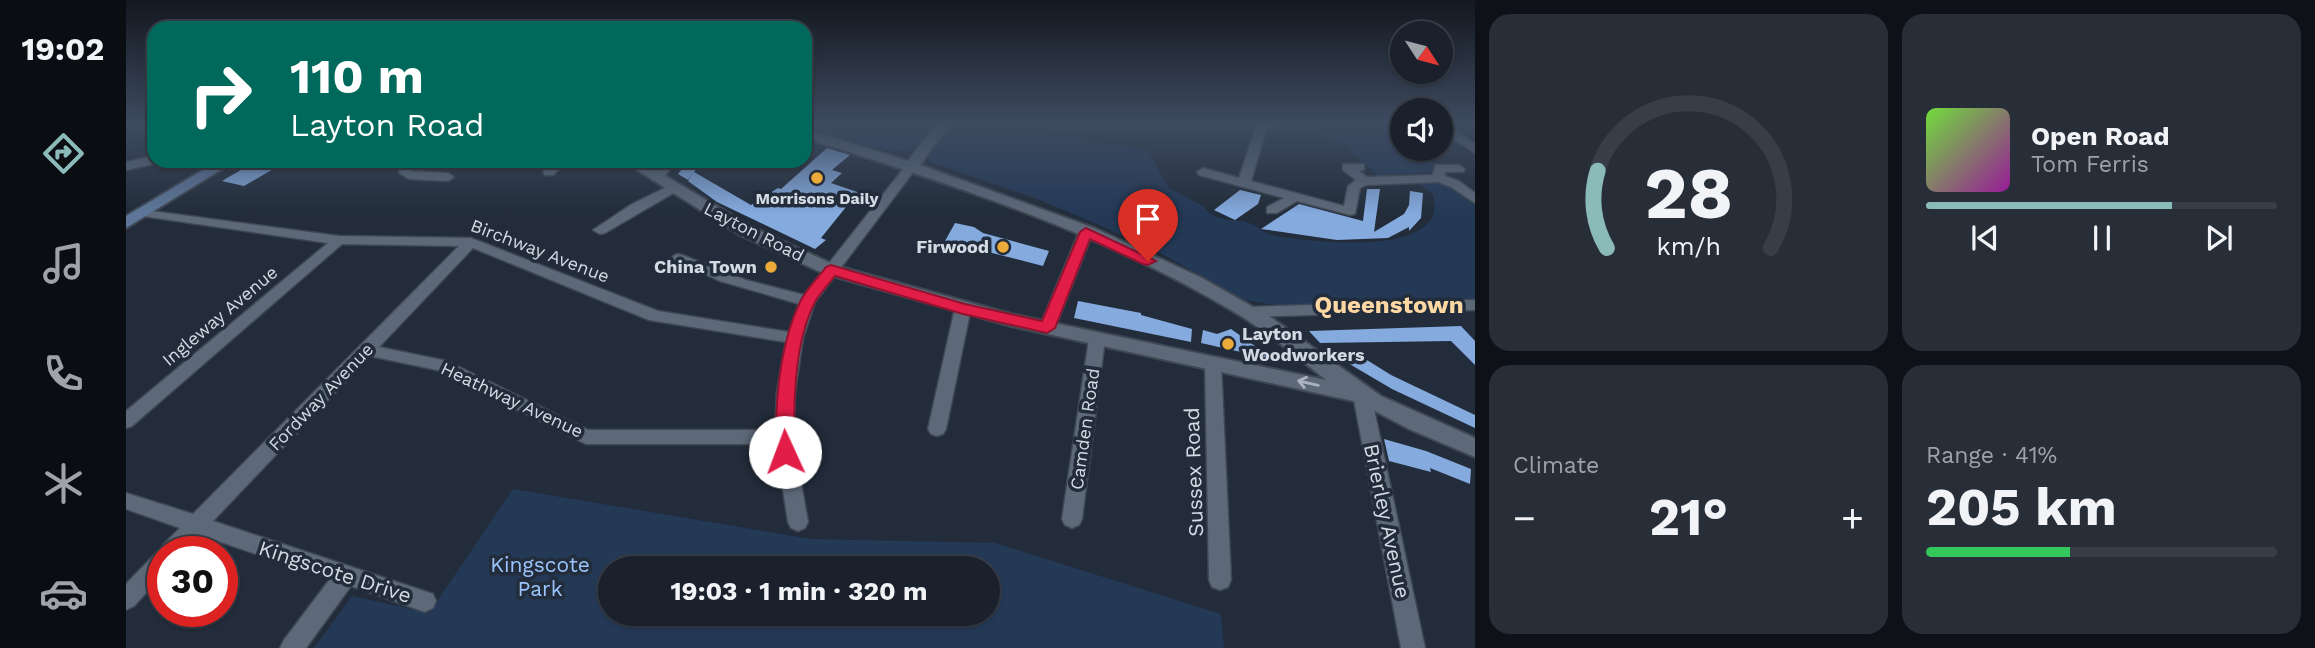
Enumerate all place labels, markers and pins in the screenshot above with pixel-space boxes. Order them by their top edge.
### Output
marker: Morrisons Daily [809,170,825,186]
place label: Morrisons Daily [756,189,879,208]
pin [1118,189,1178,261]
place label: Firwood [916,236,989,257]
marker: Firwood [995,239,1011,255]
place label: China Town [654,256,757,277]
marker: China Town [763,259,779,275]
place label: Layton Woodworkers [1242,323,1365,365]
marker: Layton Woodworkers [1220,336,1236,352]

